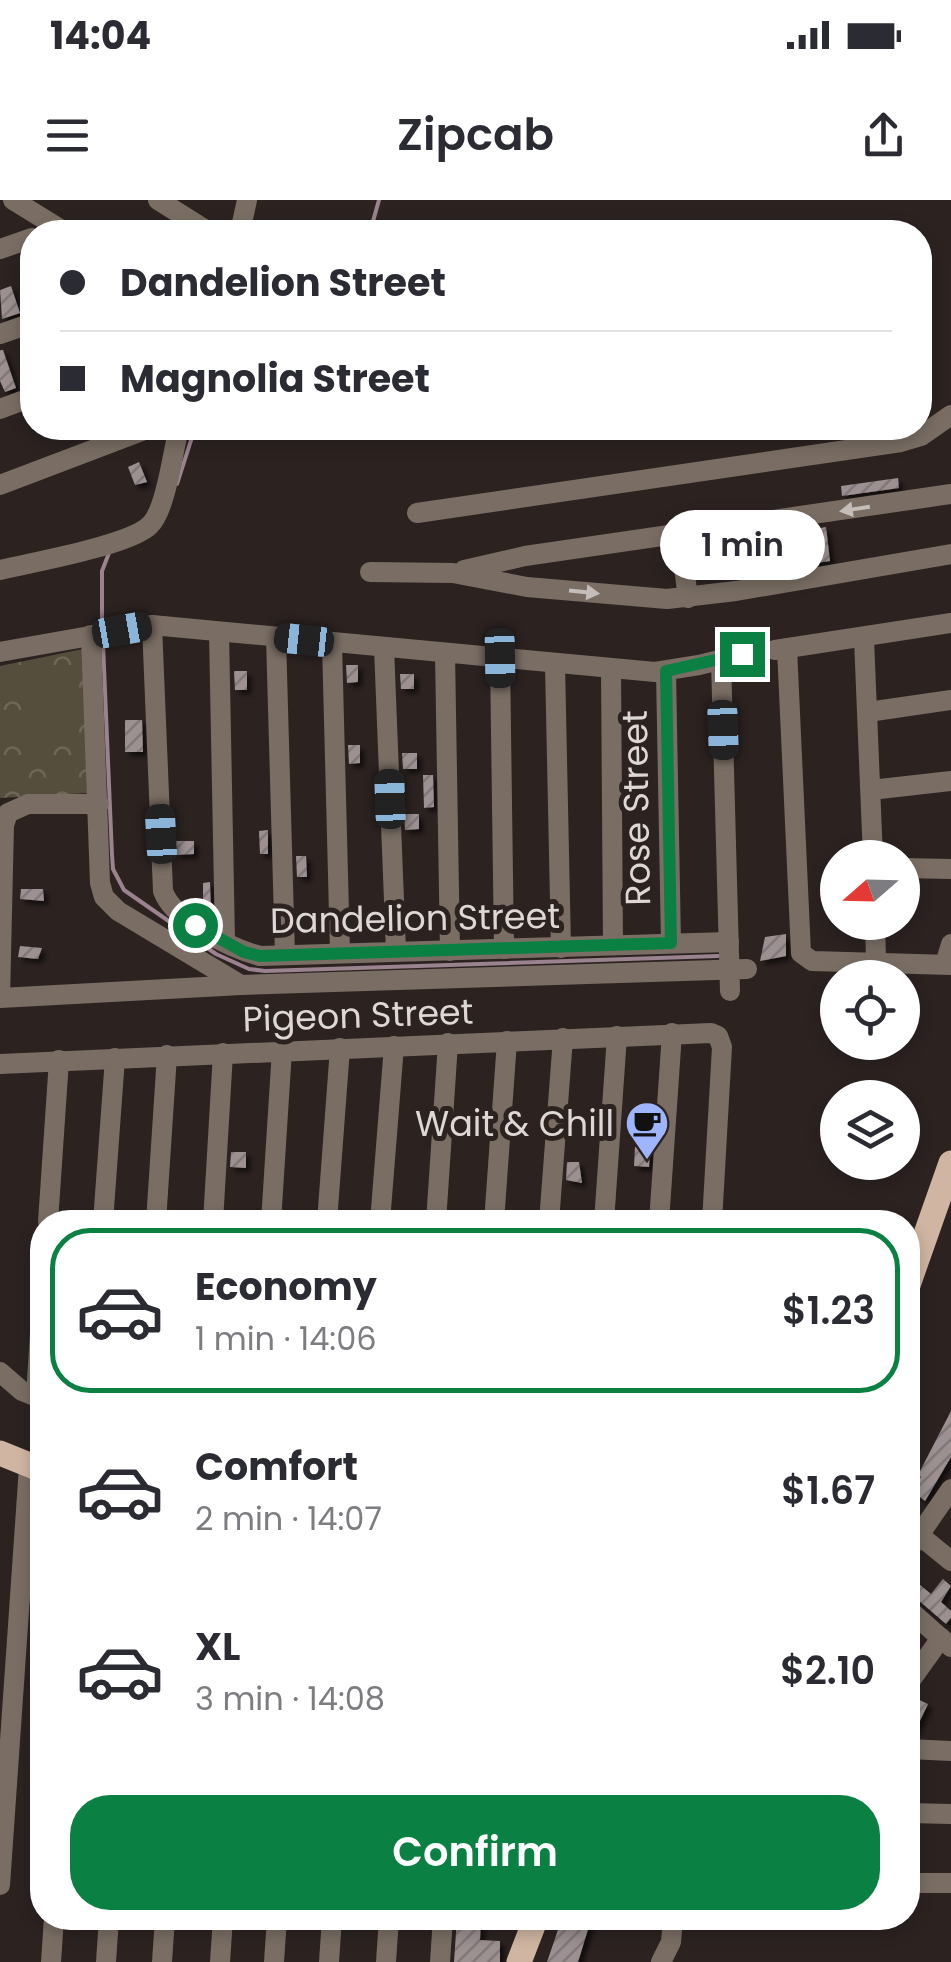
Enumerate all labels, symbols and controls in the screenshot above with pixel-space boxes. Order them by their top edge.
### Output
text: 14:04 [50,9,151,62]
text: Zipcab [397,103,554,166]
icon: menu [40,108,95,163]
icon: share [856,108,911,163]
text: Dandelion Street [120,256,446,309]
text: Magnolia Street [120,352,430,405]
one-way arrow [838,502,870,517]
callout: 1 min [660,509,824,579]
text: 1 min [701,522,784,567]
one-way arrow [568,585,600,601]
car [90,610,154,650]
car [273,622,335,658]
car [484,628,516,688]
route end [720,632,765,677]
car [707,699,739,761]
street label: Rose Street [610,710,662,906]
car [374,768,406,830]
car [144,803,178,865]
north arrow [820,840,920,940]
map controls [820,840,920,1180]
street label: Dandelion Street [270,891,560,945]
route start [173,903,218,948]
button: locate [820,960,920,1060]
street label: Pigeon Street [242,986,474,1044]
button: layers [820,1080,920,1180]
place label: Wait & Chill [415,1099,614,1148]
cafe icon: Wait & Chill [624,1100,670,1161]
text: Economy [195,1260,377,1313]
icon: car [75,1266,165,1356]
text: $1.23 [782,1284,875,1337]
text: 1 min · 14:06 [195,1316,377,1361]
text: Comfort [195,1440,358,1493]
icon: car [75,1446,165,1536]
text: $1.67 [781,1464,875,1517]
text: 2 min · 14:07 [195,1496,382,1541]
text: XL [195,1620,240,1673]
icon: car [75,1626,165,1716]
text: $2.10 [780,1644,875,1697]
text: 3 min · 14:08 [195,1676,385,1721]
button: Confirm [70,1795,880,1910]

